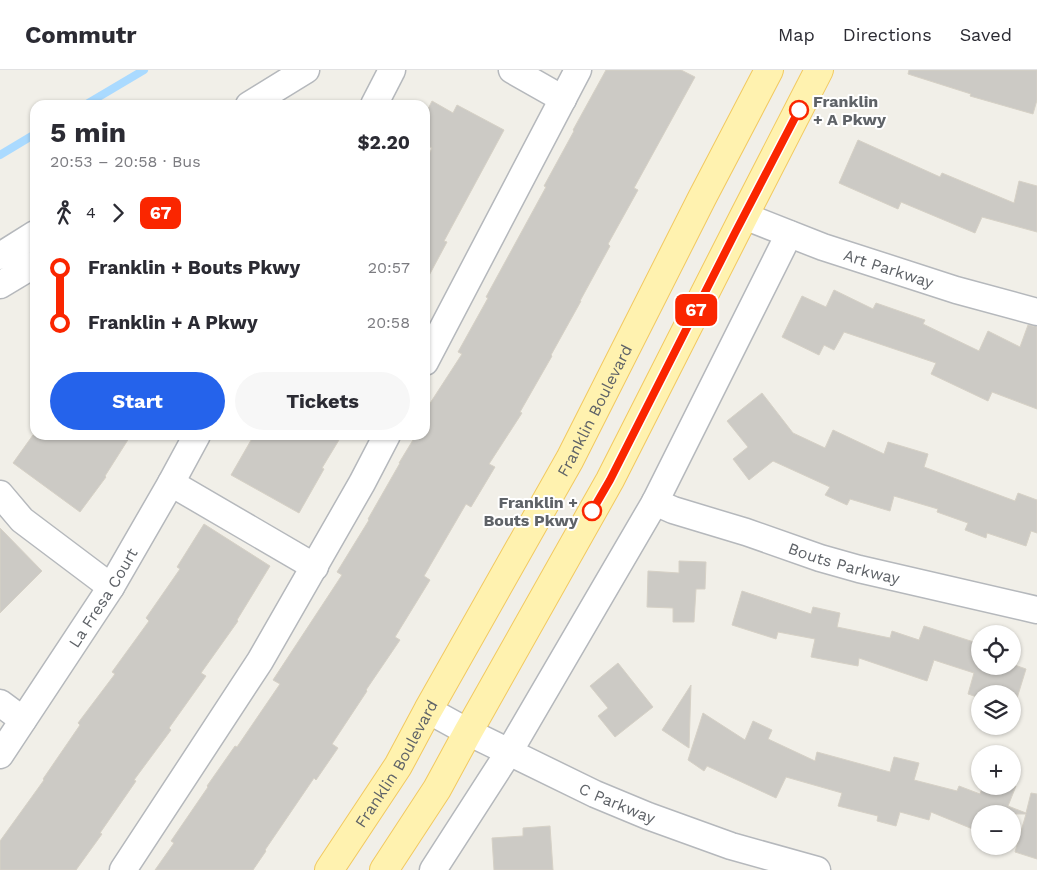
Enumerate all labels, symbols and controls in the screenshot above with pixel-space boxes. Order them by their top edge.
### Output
text: Commutr [25,21,137,49]
text: Map [778,24,815,45]
text: Directions [843,24,932,45]
text: Saved [960,24,1012,45]
place label: Franklin + A Pkwy [813,92,887,129]
marker: Franklin + A Pkwy [789,100,809,120]
text: 5 min [50,116,126,149]
text: $2.20 [357,131,410,154]
text: 20:53 – 20:58 · Bus [50,152,201,171]
icon: walk [50,199,78,227]
icon: forward [104,199,132,227]
text: 67 [150,202,171,223]
text: 4 [86,203,96,222]
street label: Art Parkway [841,245,937,292]
text: Franklin + Bouts Pkwy [88,256,300,279]
text: 20:57 [368,258,410,277]
line badge: 67 [674,294,718,326]
text: 67 [685,299,707,320]
text: Franklin + A Pkwy [88,311,258,334]
text: 20:58 [367,313,410,332]
street label: Franklin Boulevard [553,342,636,480]
button: Start [50,372,225,430]
button: Tickets [235,372,410,430]
place label: Franklin + Bouts Pkwy [483,493,579,530]
marker: Franklin + Bouts Pkwy [582,501,602,521]
street label: Bouts Parkway [786,539,902,588]
street label: La Fresa Court [65,544,142,651]
map controls [971,625,1021,855]
button: locate [971,625,1021,675]
button: layers [971,685,1021,735]
street label: Franklin Boulevard [351,697,442,831]
button: + [971,745,1021,795]
street label: C Parkway [576,779,658,828]
button: − [971,805,1021,855]

